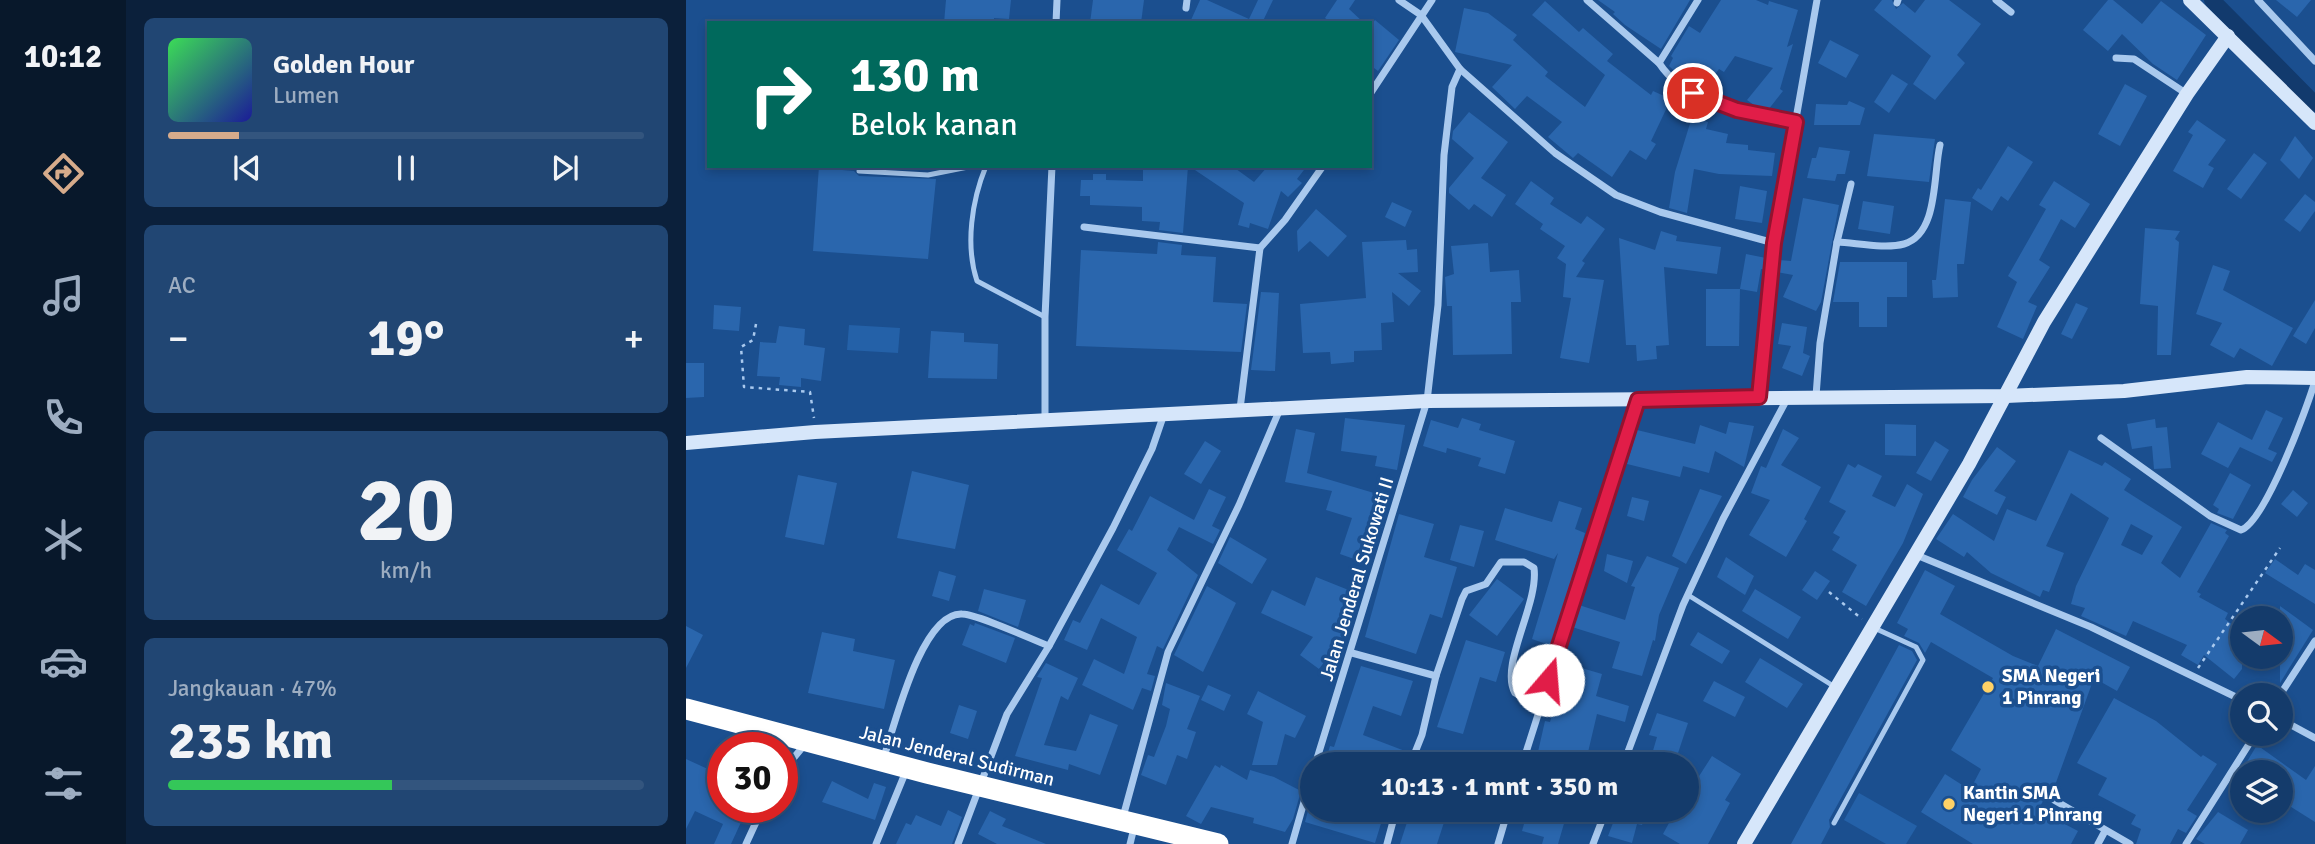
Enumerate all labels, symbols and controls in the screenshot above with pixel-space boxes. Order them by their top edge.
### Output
text: 10:12 [24,37,102,76]
text: 130 m [850,45,980,105]
text: Golden Hour [273,49,414,81]
icon: right [735,49,826,140]
pin [1663,63,1723,123]
icon: arrive [1674,74,1712,112]
text: Lumen [273,81,339,110]
text: Belok kanan [850,105,1018,144]
icon: directions [39,149,88,198]
icon: previous [228,149,266,187]
icon: pause [387,149,425,187]
icon: next [546,149,584,187]
icon: music [39,271,88,320]
text: AC [168,271,196,300]
text: 19° [368,306,444,370]
text: − [168,315,189,362]
text: + [623,315,644,362]
icon: phone [39,393,88,442]
text: 20 [357,454,455,567]
street label: Jalan Jenderal Sukowati II [1315,474,1399,684]
icon: climate [39,515,88,564]
text: km/h [380,556,432,585]
north arrow [2230,606,2292,668]
map controls [2230,606,2293,823]
icon: car [39,637,88,686]
position arrow [1511,643,1585,717]
place label: SMA Negeri 1 Pinrang [2002,664,2100,710]
text: Jangkauan · 47% [168,674,337,703]
marker: SMA Negeri 1 Pinrang [1980,679,1996,695]
button: search [2230,683,2293,746]
text: 235 km [168,709,333,773]
street label: Jalan Jenderal Sudirman [857,720,1057,792]
speed limit sign: 30 [707,732,798,823]
icon: filters [39,759,88,808]
button: layers [2230,760,2293,823]
text: 10:13 · 1 mnt · 350 m [1381,771,1618,803]
place label: Kantin SMA Negeri 1 Pinrang [1963,781,2102,827]
marker: Kantin SMA Negeri 1 Pinrang [1941,796,1957,812]

